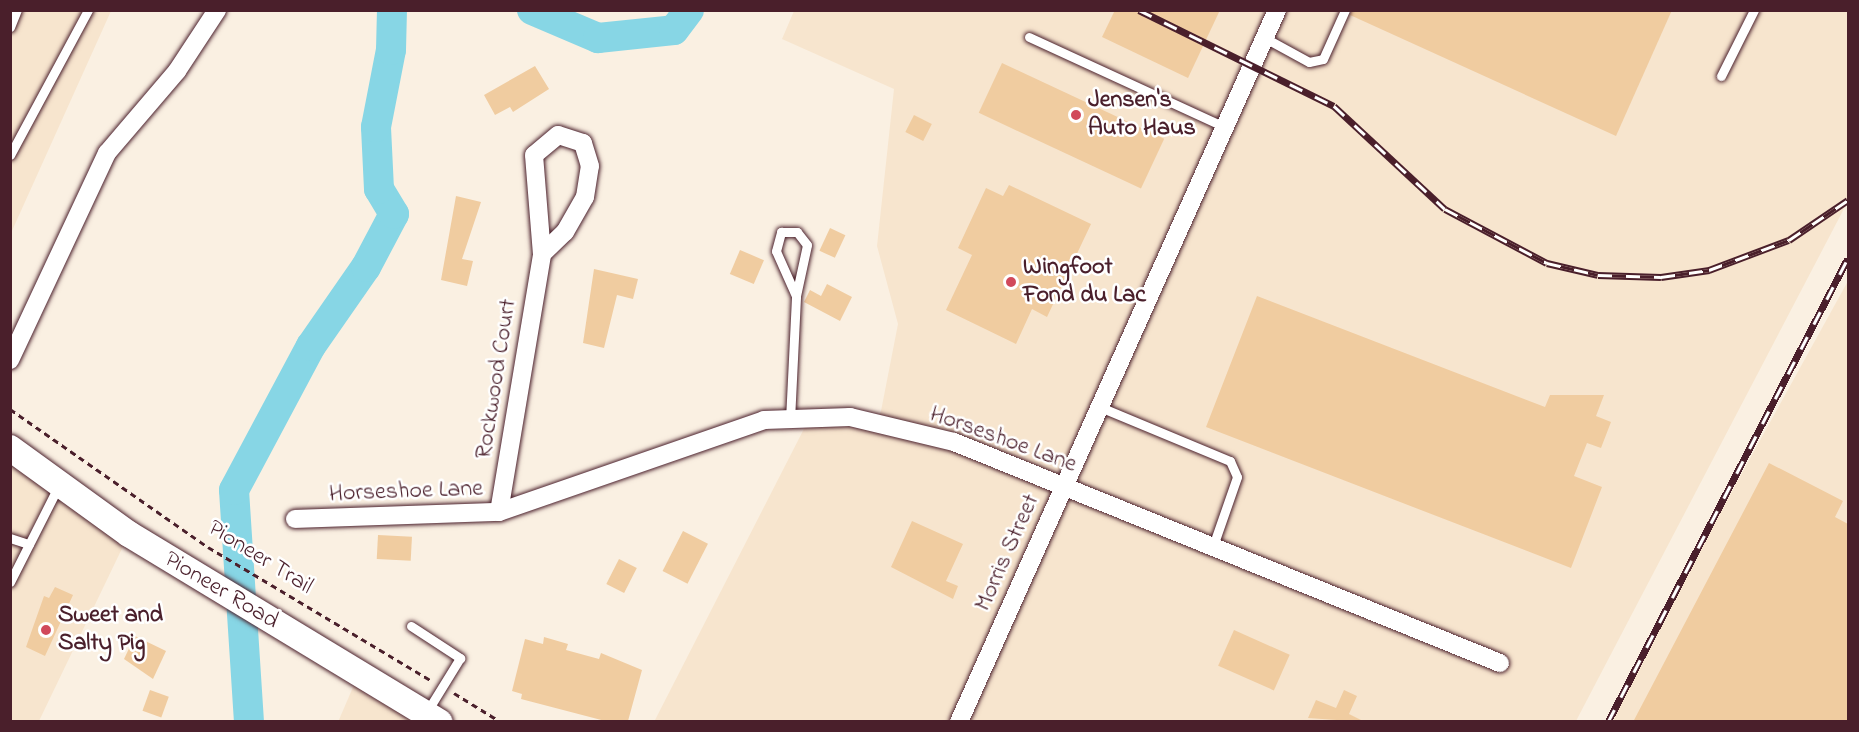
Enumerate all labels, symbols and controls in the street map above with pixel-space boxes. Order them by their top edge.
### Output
place label: Jensen's Auto Haus [1088,87,1196,143]
marker: Jensen's Auto Haus [1069,108,1083,122]
place label: Wingfoot Fond du Lac [1023,254,1146,310]
marker: Wingfoot Fond du Lac [1004,275,1018,289]
street label: Rockwood Court [470,297,524,461]
street label: Horseshoe Lane [926,400,1080,480]
street label: Horseshoe Lane [328,475,484,509]
street label: Morris Street [969,490,1047,616]
street label: Pioneer Trail [202,514,318,602]
street label: Pioneer Road [159,546,283,636]
place label: Sweet and Salty Pig [58,602,163,658]
marker: Sweet and Salty Pig [39,623,53,637]

